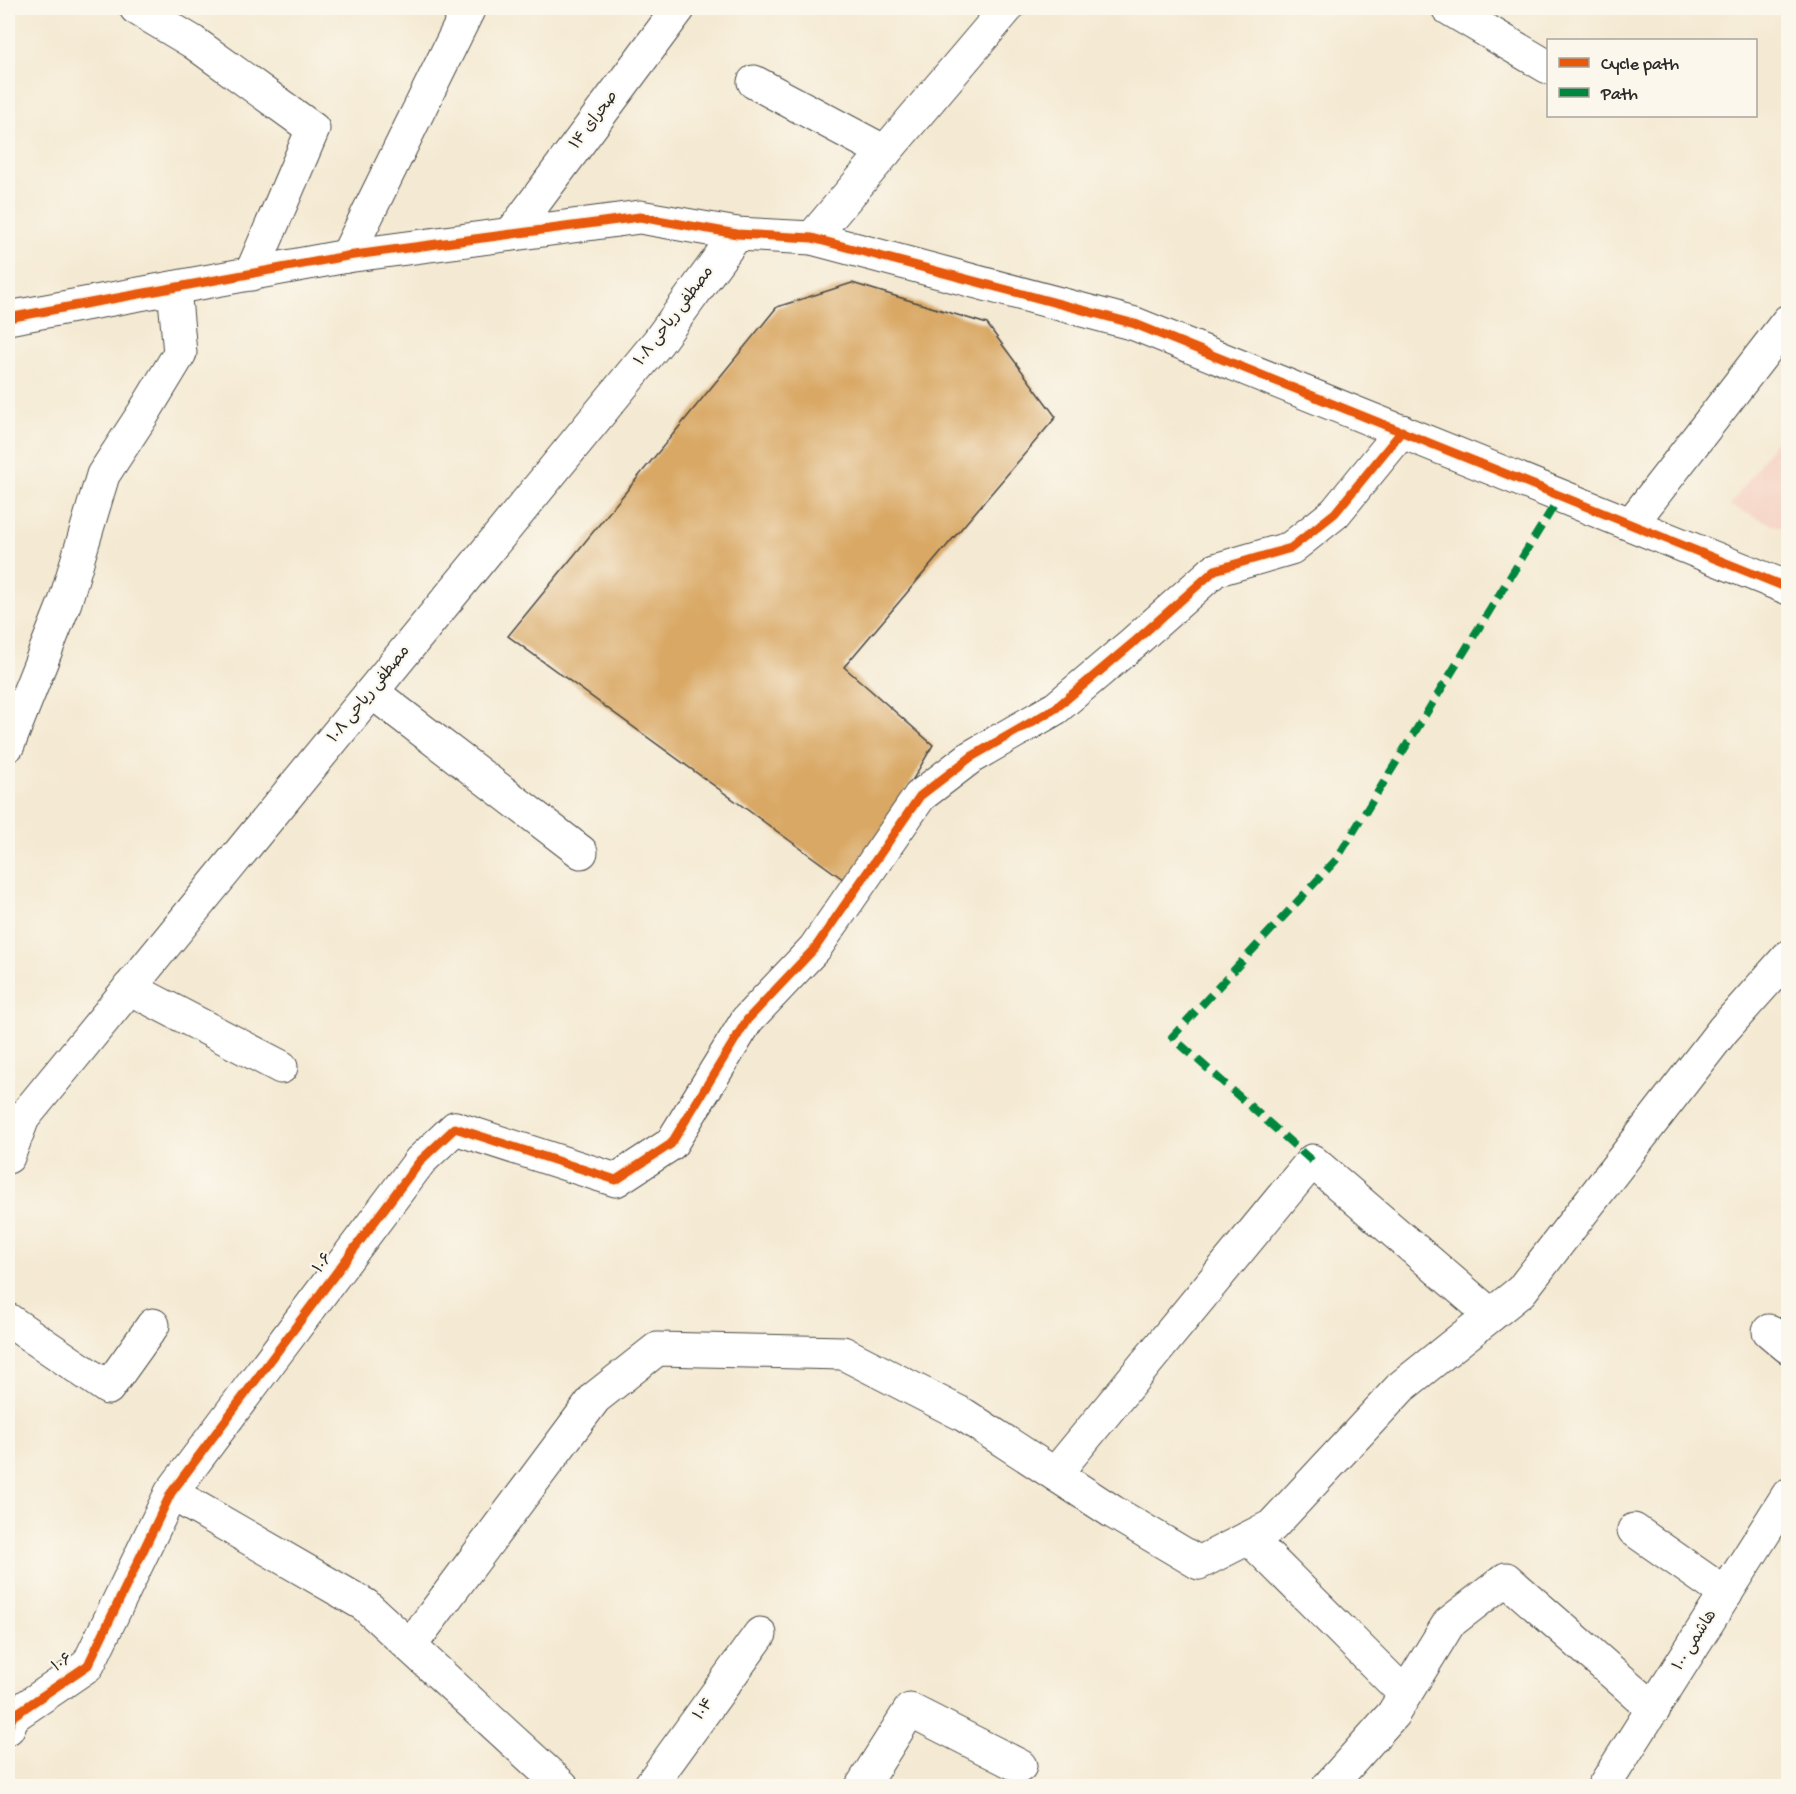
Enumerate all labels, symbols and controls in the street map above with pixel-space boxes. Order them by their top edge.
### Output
legend [1547,39,1757,117]
text: Cycle path [1601,55,1679,76]
text: Path [1600,85,1638,106]
street label: صحرای ۱۴ [567,88,623,154]
street label: مصطفی ریاحی ۱۰۸ [631,263,719,371]
street label: مصطفی ریاحی ۱۰۸ [325,642,415,748]
street label: ۱۰۶ [310,1250,338,1278]
street label: هاشمی ۱۰۰ [1670,1607,1722,1675]
street label: ۱۰۶ [49,1650,77,1678]
street label: ۱۰۴ [691,1695,719,1725]

